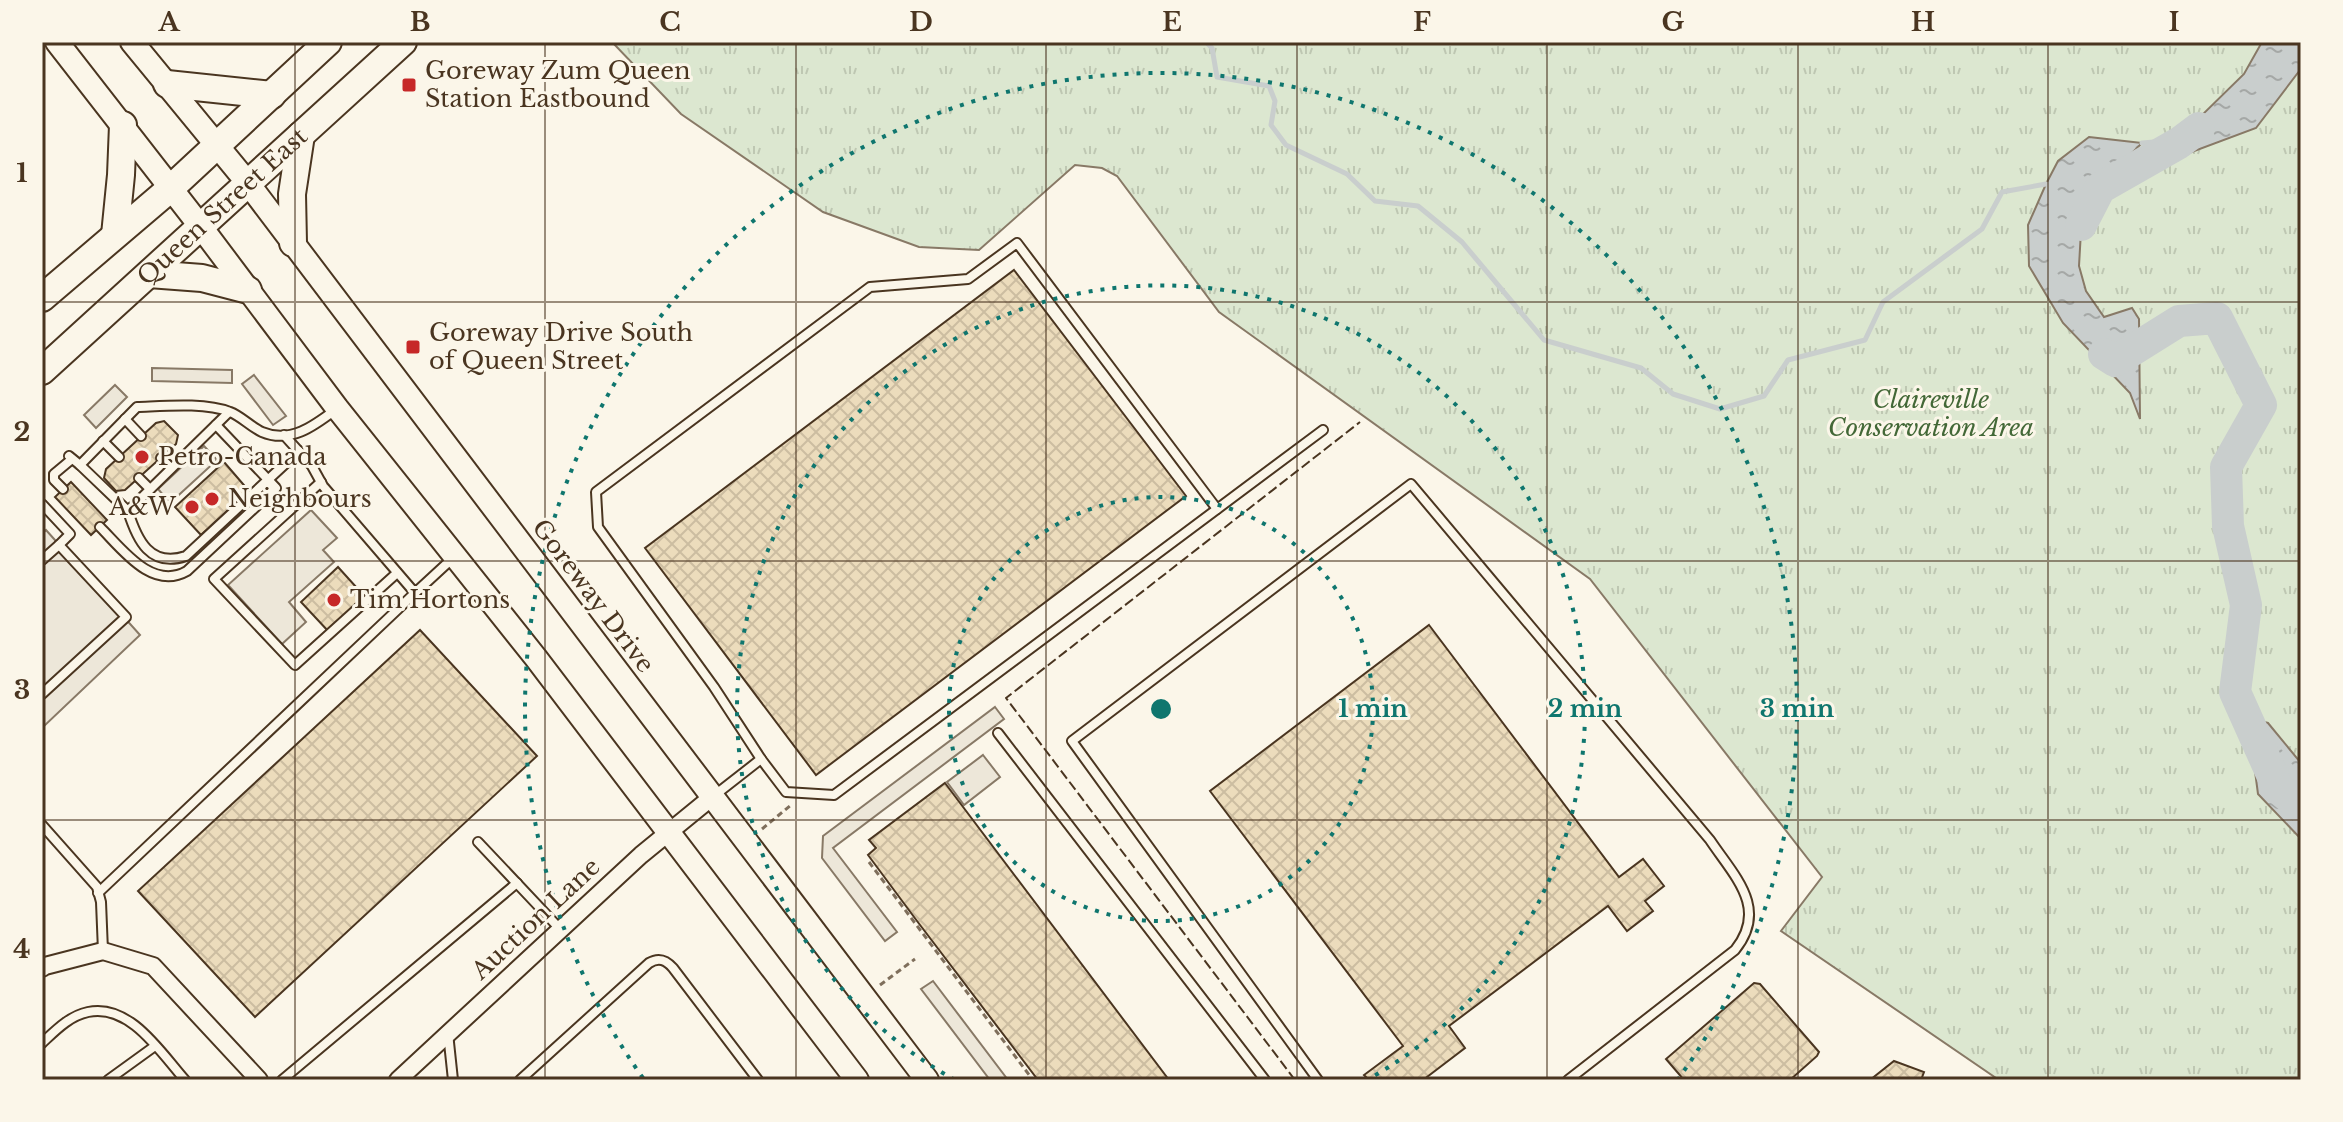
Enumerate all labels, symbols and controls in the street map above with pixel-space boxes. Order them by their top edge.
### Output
text: A [157,6,180,38]
text: B [410,6,430,38]
text: C [659,6,681,38]
text: D [909,6,933,38]
text: E [1162,6,1182,38]
text: F [1413,6,1431,38]
text: G [1662,6,1685,38]
text: H [1911,6,1935,38]
text: I [2168,6,2180,38]
place label: Goreway Zum Queen Station Eastbound [425,56,691,113]
marker: Goreway Zum Queen Station Eastbound [400,76,418,94]
street label: Queen Street East [131,122,313,291]
text: 1 [16,157,28,189]
place label: Goreway Drive South of Queen Street [429,318,693,375]
marker: Goreway Drive South of Queen Street [404,338,422,356]
park label: Claireville Conservation Area [1828,385,2034,442]
text: 2 [14,416,30,448]
place label: Petro-Canada [158,442,327,471]
marker: Petro-Canada [133,448,151,466]
place label: Neighbours [228,484,372,513]
marker: Neighbours [203,490,221,508]
place label: A&W [108,492,177,521]
marker: A&W [183,498,201,516]
street label: Goreway Drive [526,513,660,678]
place label: Tim Hortons [350,585,510,614]
marker: Tim Hortons [325,591,343,609]
text: 3 [14,674,30,706]
text: 1 min [1338,694,1408,723]
text: 2 min [1548,694,1623,723]
text: 3 min [1760,694,1835,723]
centre of rings [1147,695,1175,723]
street label: Auction Lane [465,852,606,986]
text: 4 [13,933,31,965]

